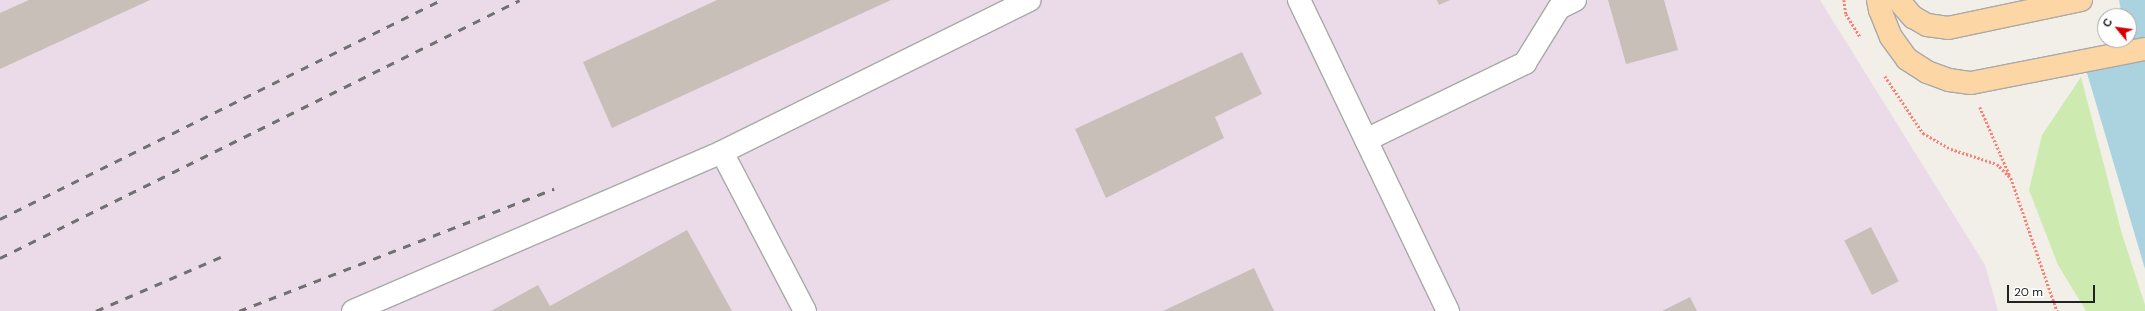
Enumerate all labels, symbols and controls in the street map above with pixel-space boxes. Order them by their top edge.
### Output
north arrow [2097,8,2137,48]
text: С [2099,16,2115,30]
scale bar [2009,277,2097,303]
text: 20 m [2014,284,2043,300]

